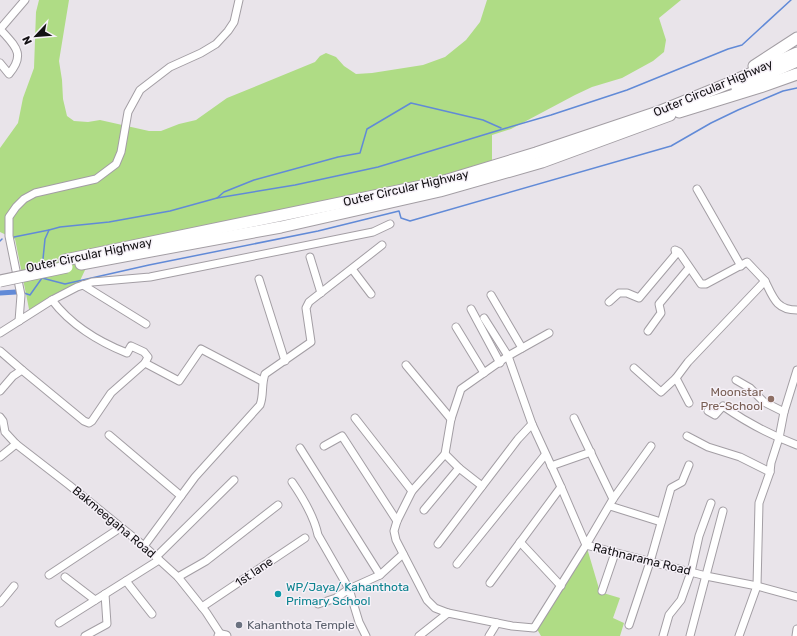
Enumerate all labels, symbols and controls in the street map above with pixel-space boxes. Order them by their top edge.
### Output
north arrow [16,16,56,56]
text: N [20,34,35,47]
street label: Outer Circular Highway [651,56,775,120]
street label: Outer Circular Highway [342,167,470,209]
street label: Outer Circular Highway [25,235,154,275]
place label: Moonstar Pre-School [700,385,763,413]
marker: Moonstar Pre-School [766,394,776,404]
street label: Bakmeegaha Road [70,483,158,561]
street label: Rathnarama Road [592,540,692,578]
street label: 1st lane [233,554,276,590]
place label: WP/Jaya/ Kahanthota Primary School [286,580,409,608]
marker: WP/Jaya/ Kahanthota Primary School [273,589,283,599]
place label: Kahanthota Temple [247,618,355,632]
marker: Kahanthota Temple [234,620,244,630]

